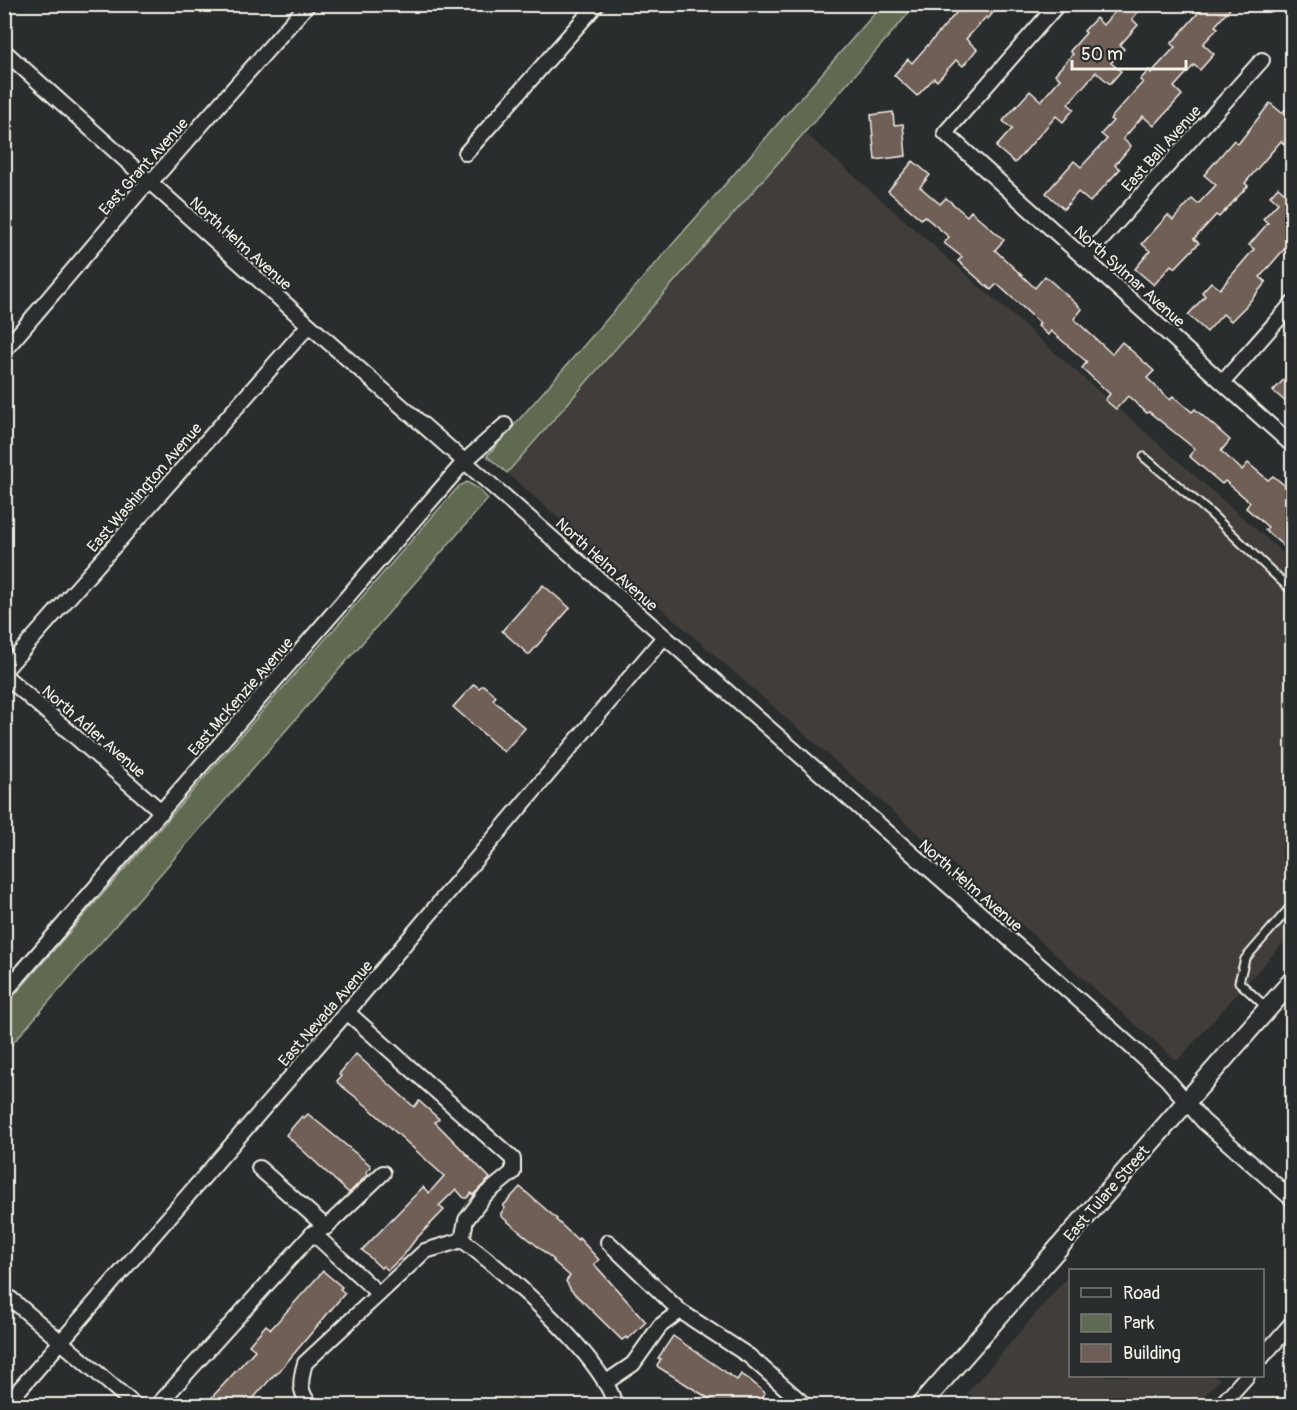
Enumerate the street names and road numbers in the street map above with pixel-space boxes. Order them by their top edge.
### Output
street label: East Ball Avenue [1118,101,1206,196]
street label: East Grant Avenue [95,114,193,219]
street label: North Helm Avenue [185,193,296,295]
street label: North Sylmar Avenue [1070,222,1189,332]
street label: East Washington Avenue [83,419,207,557]
street label: North Helm Avenue [551,514,662,616]
street label: East McKenzie Avenue [184,633,298,760]
street label: North Adler Avenue [37,681,149,782]
street label: North Helm Avenue [915,835,1026,936]
street label: East Nevada Avenue [274,956,377,1071]
street label: East Tulare Street [1060,1141,1154,1246]

